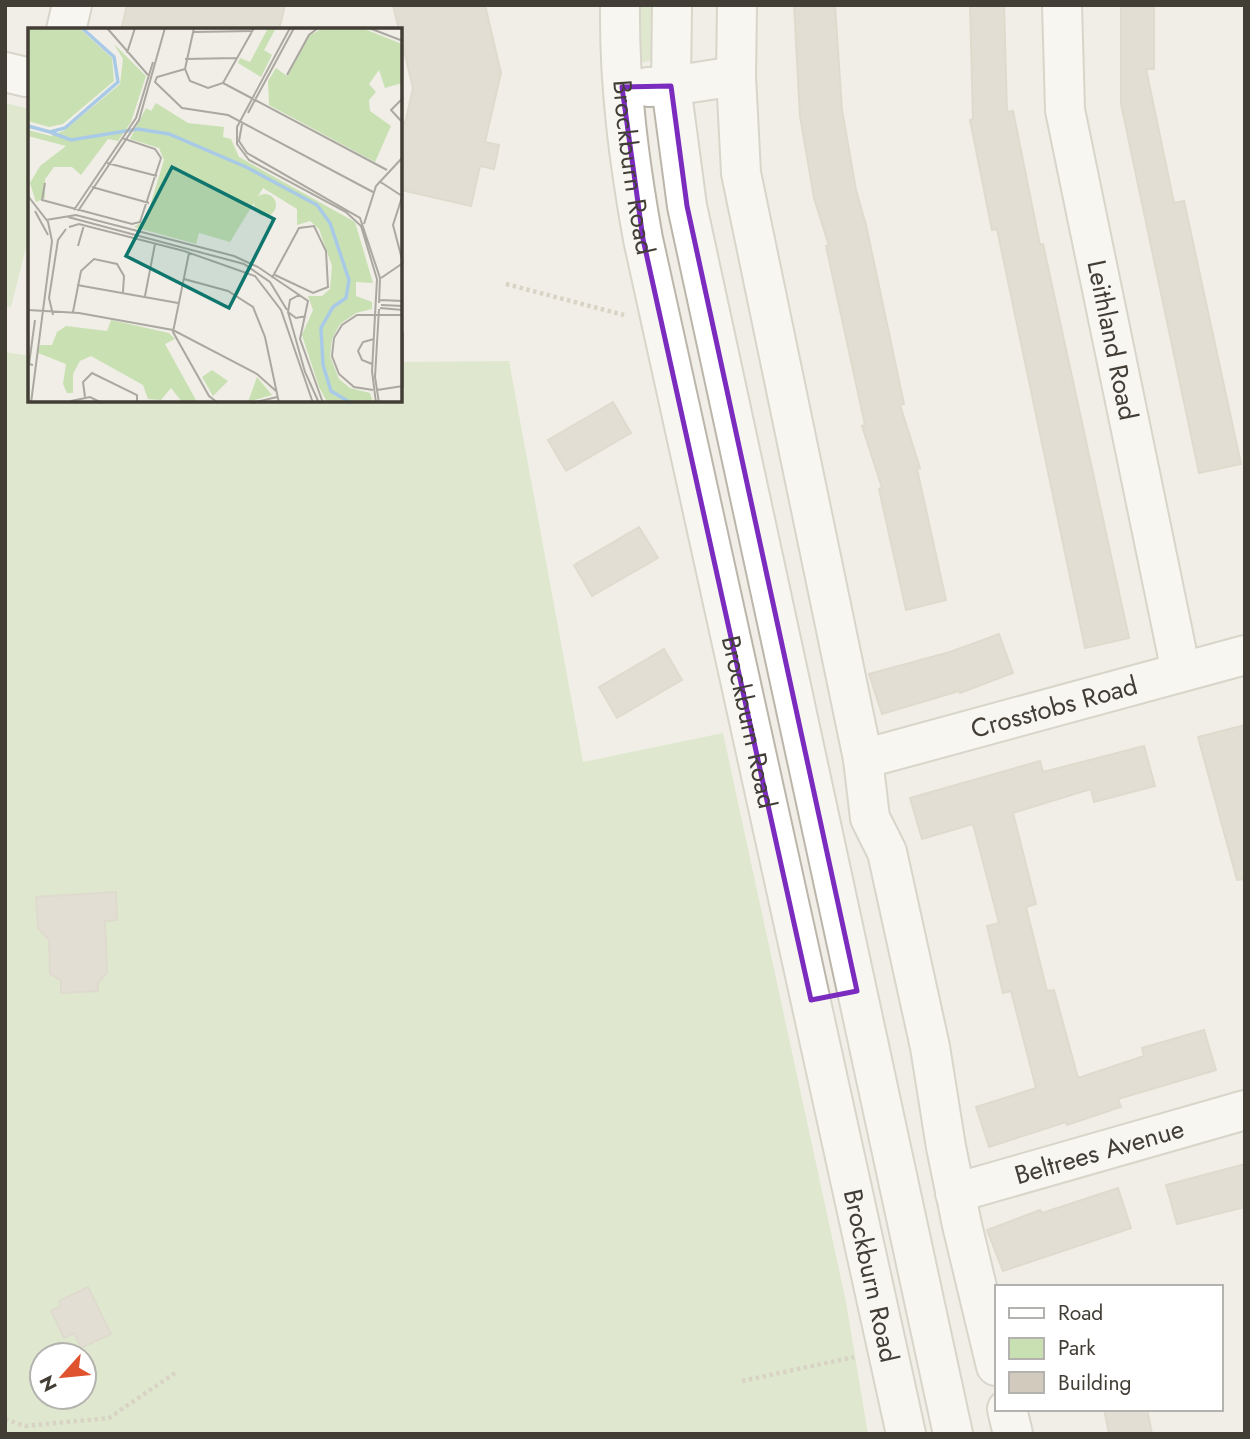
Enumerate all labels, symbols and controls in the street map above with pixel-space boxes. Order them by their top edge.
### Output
inset map [28,28,402,402]
street label: Brockburn Road [603,78,665,258]
street label: Leithland Road [1077,257,1148,424]
street label: Brockburn Road [712,632,787,812]
street label: Crosstobs Road [966,666,1142,748]
street label: Beltrees Avenue [1010,1109,1188,1194]
street label: Brockburn Road [834,1186,909,1366]
legend [995,1285,1222,1411]
text: Road [1058,1298,1103,1328]
text: Park [1058,1333,1096,1363]
north arrow [28,1341,98,1411]
text: Building [1058,1368,1131,1398]
text: N [33,1371,64,1396]

